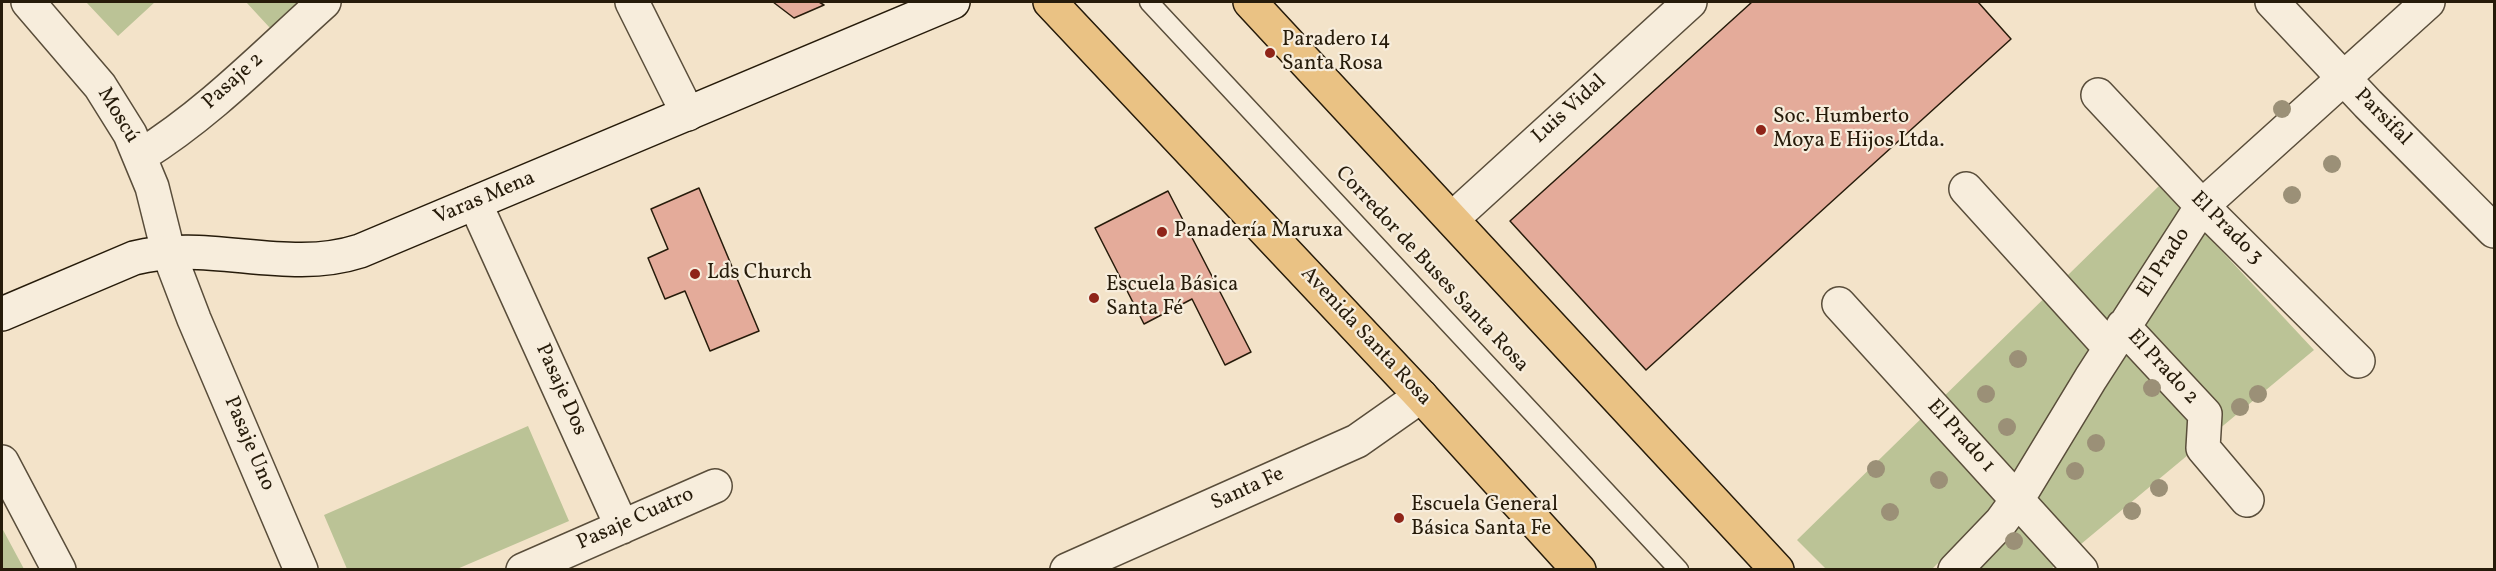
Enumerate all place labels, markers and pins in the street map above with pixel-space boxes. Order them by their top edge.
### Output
place label: Paradero 14 Santa Rosa [1282,28,1391,78]
marker: Paradero 14 Santa Rosa [1263,46,1277,60]
place label: Soc. Humberto Moya E Hijos Ltda. [1773,105,1944,155]
marker: Soc. Humberto Moya E Hijos Ltda. [1754,123,1768,137]
place label: Panadería Maruxa [1174,219,1343,245]
marker: Panadería Maruxa [1155,225,1169,239]
place label: Lds Church [707,261,812,287]
marker: Lds Church [688,267,702,281]
place label: Escuela Básica Santa Fé [1106,273,1238,323]
marker: Escuela Básica Santa Fé [1087,291,1101,305]
place label: Escuela General Básica Santa Fe [1411,493,1558,543]
marker: Escuela General Básica Santa Fe [1392,511,1406,525]

